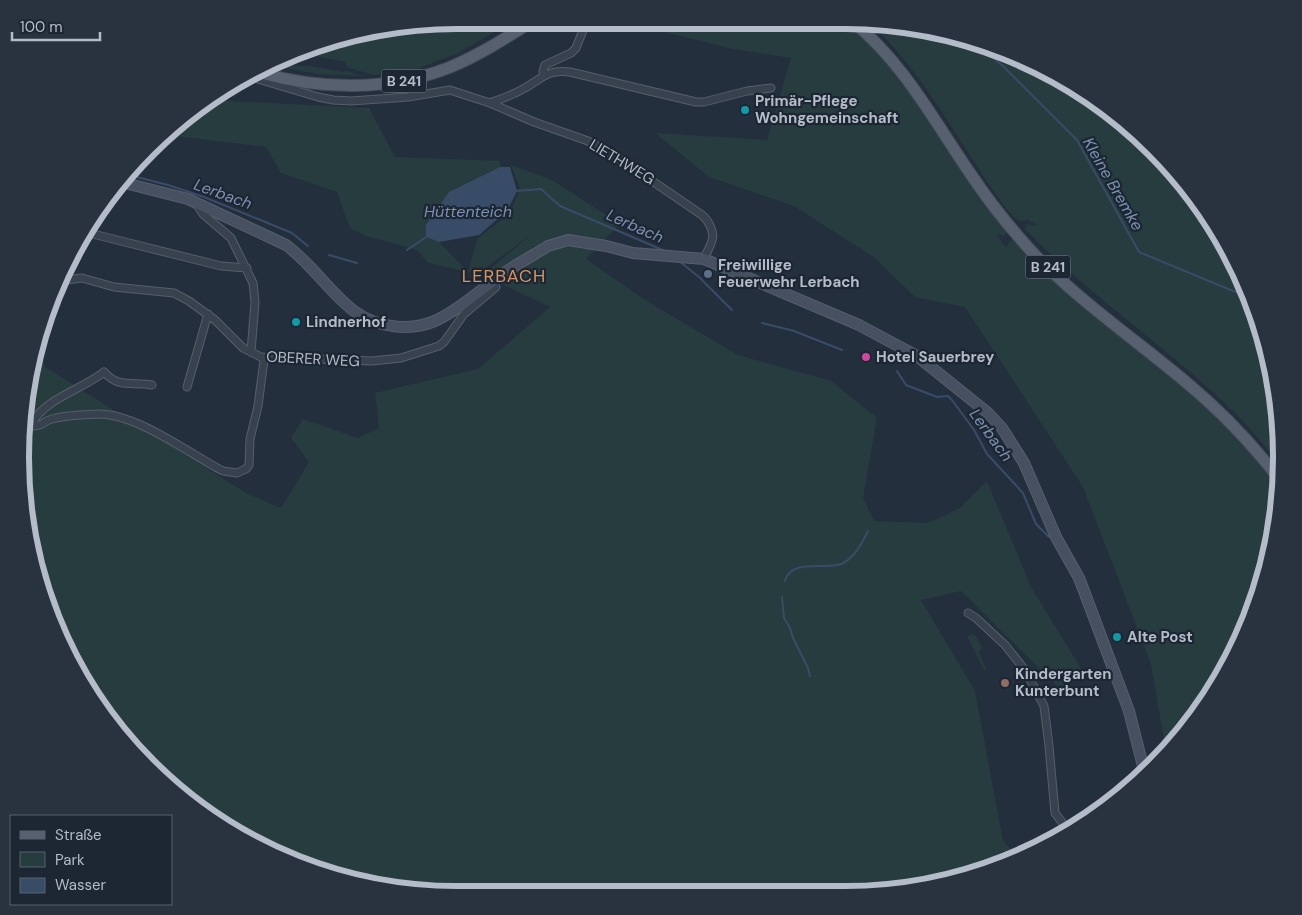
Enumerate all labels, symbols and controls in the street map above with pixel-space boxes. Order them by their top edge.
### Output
scale bar [12,10,100,42]
text: 100 m [20,17,63,37]
road number: B 241 [382,70,426,92]
place label: Primär-Pflege Wohngemeinschaft [755,91,899,128]
marker: Primär-Pflege Wohngemeinschaft [739,104,751,116]
water label: Kleine Bremke [1078,134,1148,234]
street label: LIETHWEG [586,135,658,189]
water label: Lerbach [191,174,255,214]
water label: Hüttenteich [424,201,512,222]
water label: Lerbach [603,204,667,248]
place label: Freiwillige Feuerwehr Lerbach [718,255,860,292]
road number: B 241 [1026,256,1070,278]
district label: LERBACH [462,264,546,288]
marker: Freiwillige Feuerwehr Lerbach [702,268,714,280]
place label: Lindnerhof [306,312,386,332]
marker: Lindnerhof [290,316,302,328]
street label: OBERER WEG [266,347,360,371]
place label: Hotel Sauerbrey [876,347,994,367]
marker: Hotel Sauerbrey [860,351,872,363]
water label: Lerbach [965,404,1017,466]
place label: Alte Post [1127,627,1193,647]
marker: Alte Post [1111,631,1123,643]
place label: Kindergarten Kunterbunt [1015,664,1111,701]
marker: Kindergarten Kunterbunt [999,677,1011,689]
legend [10,815,172,905]
text: Straße [55,825,102,845]
text: Park [55,850,85,870]
text: Wasser [55,875,107,895]

